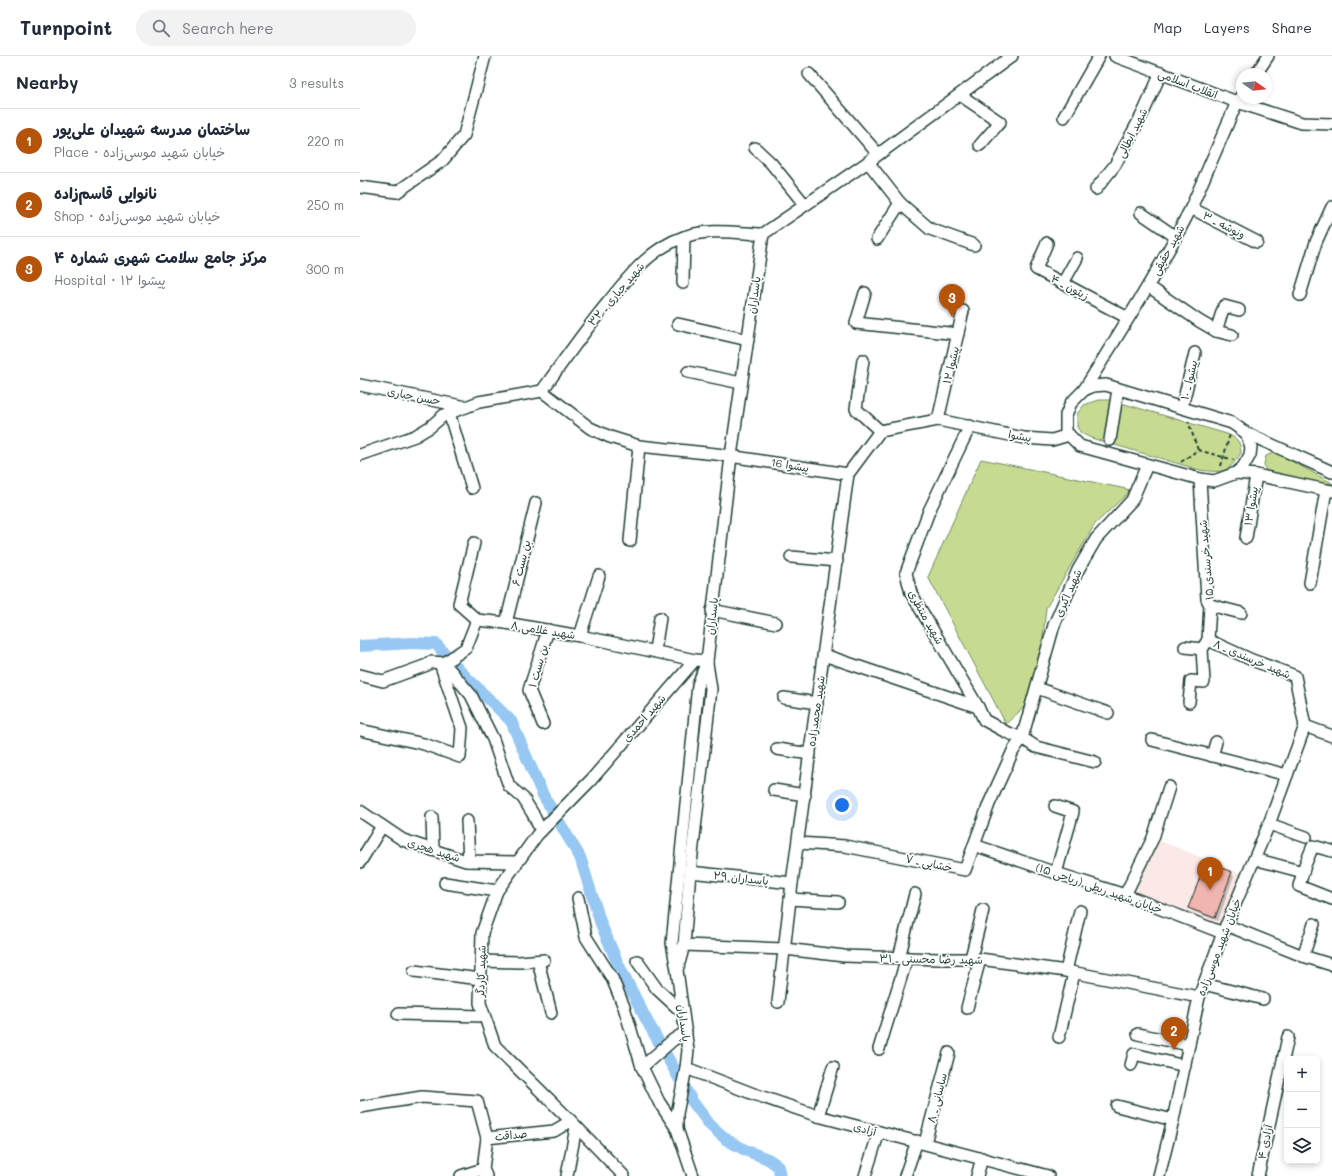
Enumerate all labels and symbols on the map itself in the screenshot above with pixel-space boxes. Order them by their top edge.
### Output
street label: انقلاب اسلامی [1156,65,1220,103]
north arrow [1236,68,1272,104]
street label: شهید ابطالی [1113,105,1151,161]
street label: ونوشه ـ ۳ [1200,207,1248,243]
street label: شهید حقیقی [1148,222,1188,278]
street label: شهید جباری ـ ۳۲ [584,259,648,329]
street label: زیتون ـ ۴ [1048,270,1092,304]
street label: پاسداران [743,275,764,315]
pin: 3 [939,284,965,317]
street label: پیشوا ۱۲ [939,345,963,385]
street label: پیشوا ـ ۱۰ [1177,359,1201,401]
street label: حسن جباری [386,383,442,409]
street label: پیشوا [1007,426,1033,446]
street label: پیشوا 16 [770,454,810,476]
street label: پیشوا ۱۳ [1240,485,1262,527]
street label: شهید خرسندی ۱۵ [1195,519,1216,601]
street label: بن بست ۶ [508,538,534,588]
street label: شهید اکبری [1050,566,1086,620]
street label: شهید منتظری [905,587,948,647]
street label: پاسداران [702,596,721,636]
street label: ۸ شهید غلامی [510,617,576,643]
street label: شهید خرسندی ـ ۸ [1211,636,1293,682]
street label: بن بست ۱ [524,643,552,689]
street label: شهید محمدزاده [803,674,828,747]
street label: شهید احمدی [619,691,669,745]
your location [832,795,852,815]
street label: شهید هجری [406,834,462,865]
street label: خشایی ـ ۷ [904,850,954,876]
pin: 1 [1197,857,1223,890]
street label: خیابان شهید ربطی (ریاحی ۱۵) [1034,859,1164,917]
street label: پاسداران ۲۹ [713,867,769,888]
street label: خیابان شهید موسی‌زاده [1193,896,1245,998]
street label: شهید کاردگر [472,945,489,998]
street label: شهید رضا محسنی ـ ۳۱ [879,950,983,968]
street label: پاسداران [674,1003,695,1043]
pin: 2 [1161,1017,1187,1050]
street label: ساسانی ـ ۸ [923,1071,951,1125]
street label: آزادی [852,1118,880,1139]
street label: آزادی ۴ [1254,1122,1276,1161]
street label: صداقت [494,1125,528,1144]

